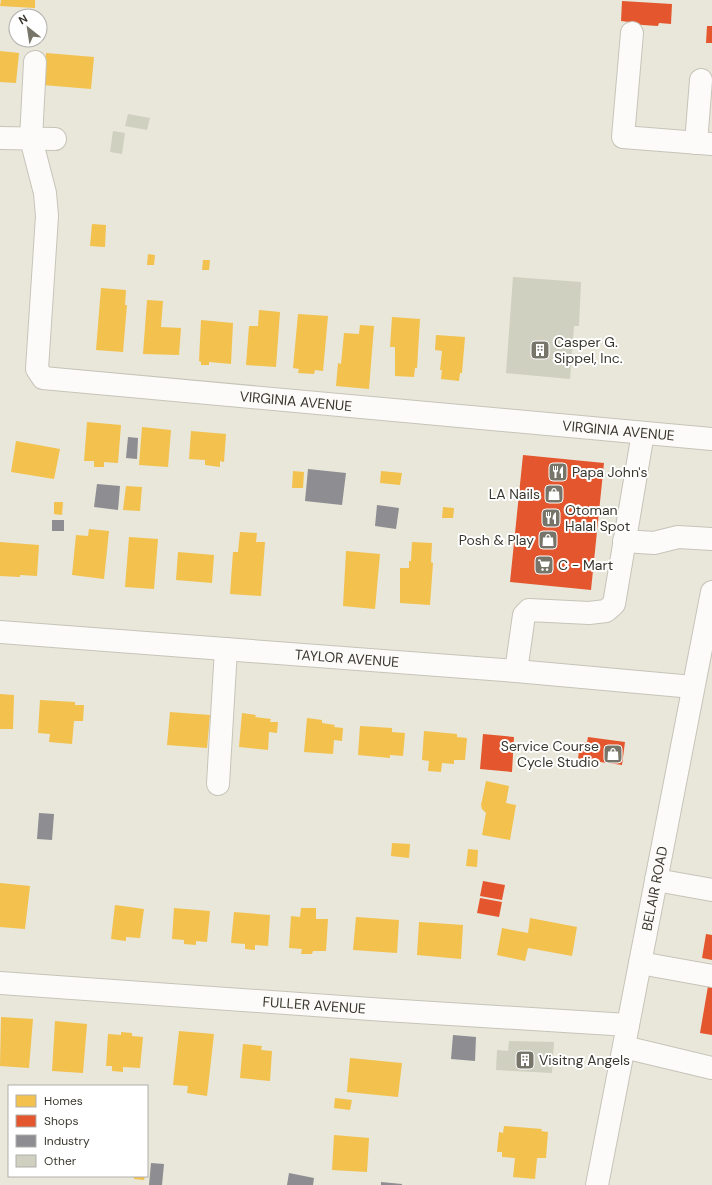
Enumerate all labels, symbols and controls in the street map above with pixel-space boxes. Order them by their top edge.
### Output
north arrow [8,8,48,48]
text: N [16,11,30,27]
place label: Casper G. Sippel, Inc. [554,333,623,367]
building icon: Casper G. Sippel, Inc. [529,339,551,361]
street label: VIRGINIA AVENUE [239,387,353,415]
street label: VIRGINIA AVENUE [561,416,676,445]
restaurant icon: Papa John's [547,461,569,483]
place label: Papa John's [572,463,647,481]
shop icon: LA Nails [543,483,565,505]
place label: LA Nails [489,485,540,503]
place label: Otoman Halal Spot [565,501,630,535]
restaurant icon: Otoman Halal Spot [540,507,562,529]
shop icon: Posh & Play [537,529,559,551]
place label: Posh & Play [459,531,534,549]
supermarket icon: C - Mart [533,554,555,576]
place label: C - Mart [558,556,613,574]
street label: TAYLOR AVENUE [294,645,400,671]
place label: Service Course Cycle Studio [501,737,599,771]
shop icon: Service Course Cycle Studio [602,743,624,765]
street label: BELAIR ROAD [637,845,671,932]
street label: FULLER AVENUE [262,992,367,1018]
building icon: Visitng Angels [514,1049,536,1071]
place label: Visitng Angels [539,1051,630,1069]
legend [8,1085,148,1177]
text: Homes [44,1093,83,1109]
text: Shops [44,1113,79,1129]
text: Industry [44,1133,90,1149]
text: Other [44,1153,77,1169]

